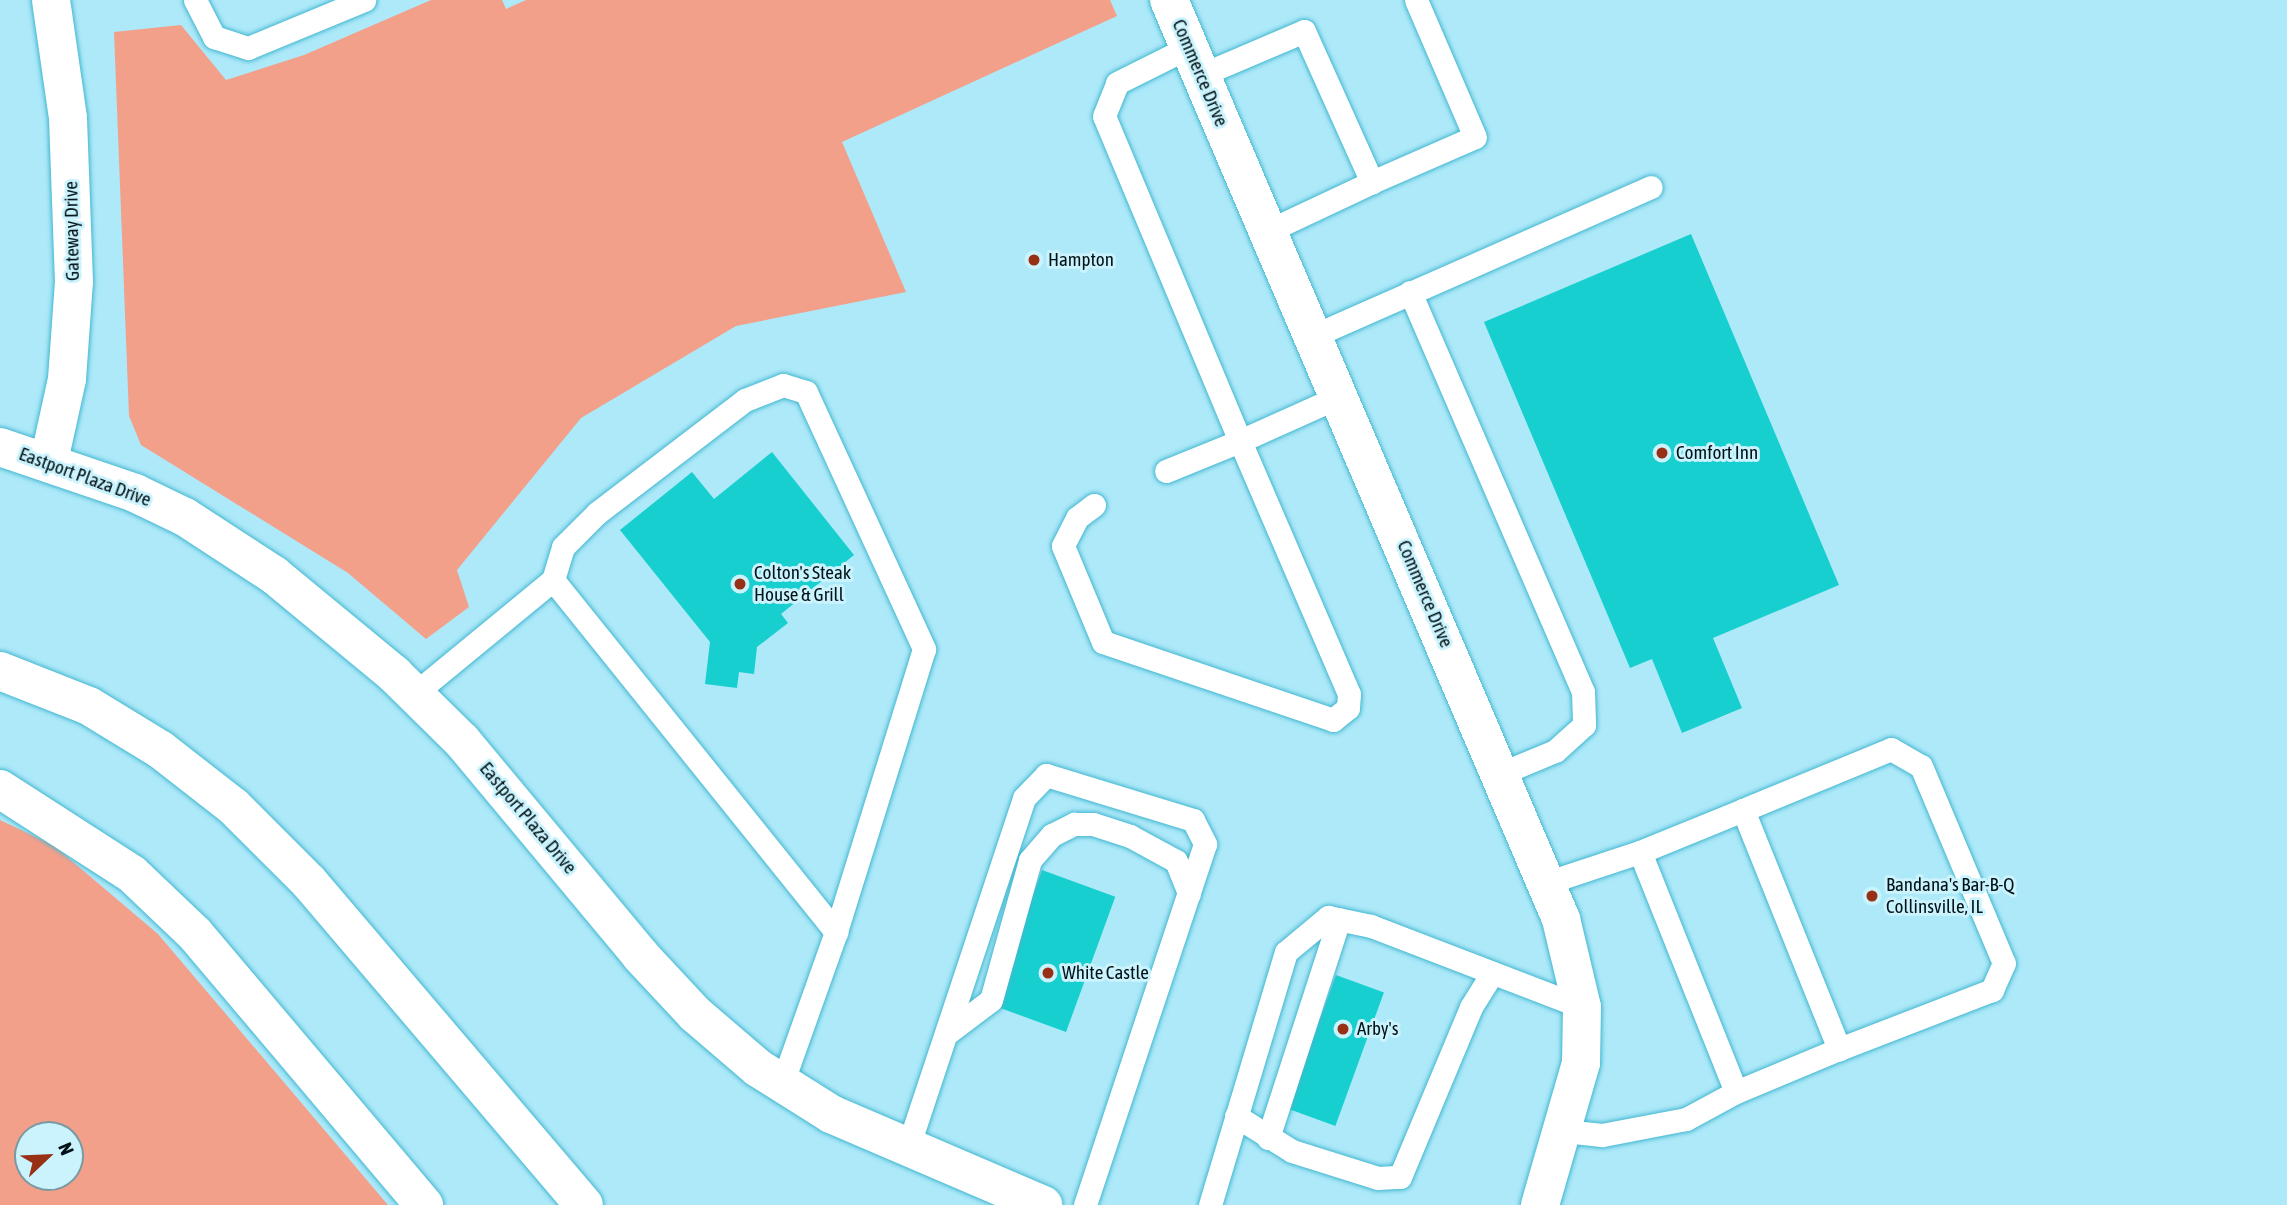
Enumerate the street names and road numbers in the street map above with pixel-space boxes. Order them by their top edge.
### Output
street label: Commerce Drive [1167,16,1233,130]
street label: Gateway Drive [60,181,84,281]
street label: Eastport Plaza Drive [16,443,154,511]
street label: Commerce Drive [1392,537,1458,651]
street label: Eastport Plaza Drive [475,757,581,879]

